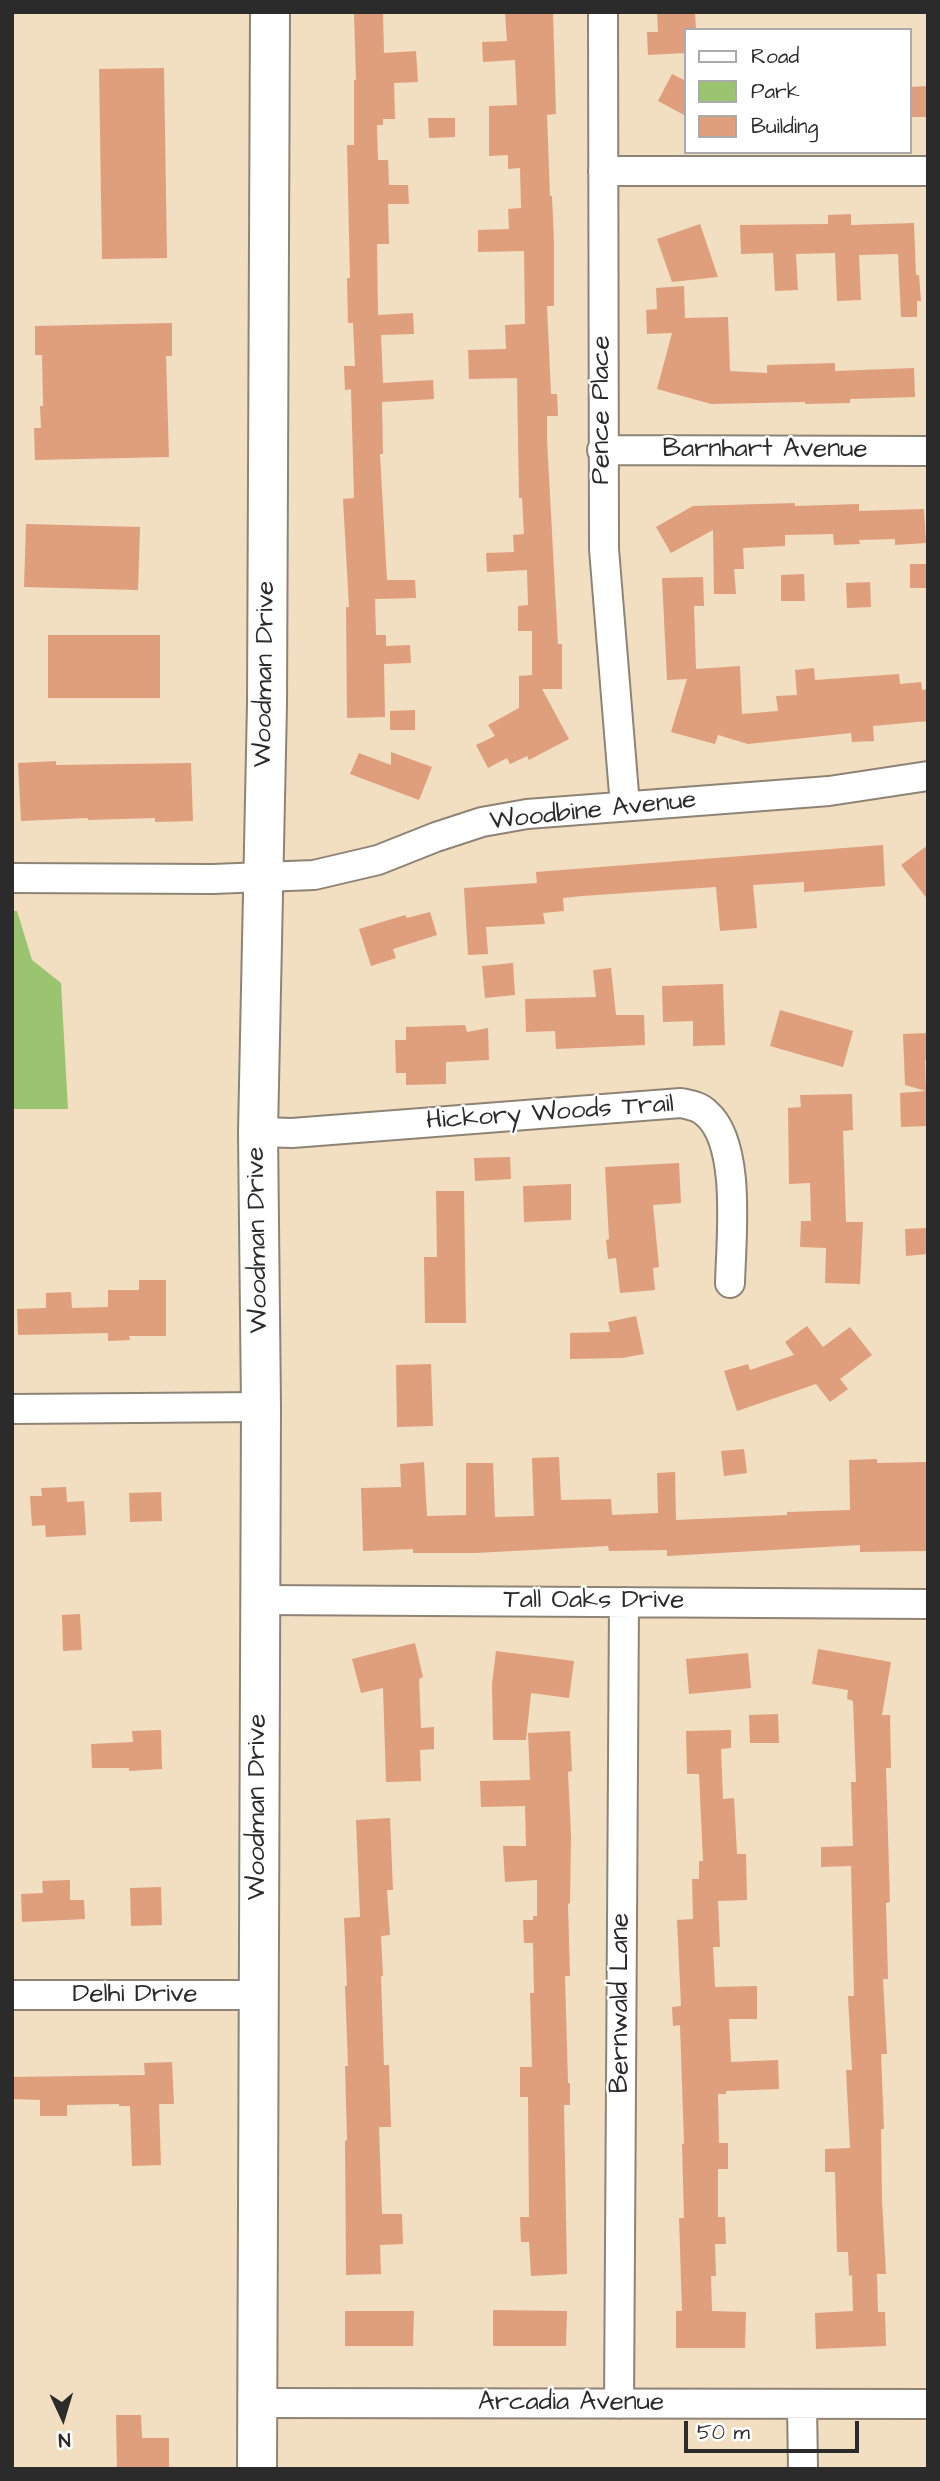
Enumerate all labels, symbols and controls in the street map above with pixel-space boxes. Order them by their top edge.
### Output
legend [684,28,912,154]
text: Road [751,42,799,71]
text: Park [751,77,800,106]
text: Building [751,112,818,141]
street label: Pence Place [587,336,619,484]
street label: Barnhart Avenue [663,435,867,467]
street label: Woodman Drive [249,580,283,768]
street label: Woodbine Avenue [488,786,698,838]
street label: Hickory Woods Trail [425,1090,675,1138]
street label: Woodman Drive [242,1146,276,1334]
street label: Tall Oaks Drive [504,1586,684,1618]
street label: Woodman Drive [243,1714,275,1900]
street label: Bernwald Lane [606,1913,638,2093]
street label: Delhi Drive [73,1980,197,2012]
north arrow [28,2383,98,2453]
street label: Arcadia Avenue [478,2388,664,2420]
scale bar [688,2408,863,2452]
text: 50 m [697,2418,750,2447]
text: N [58,2426,71,2453]

